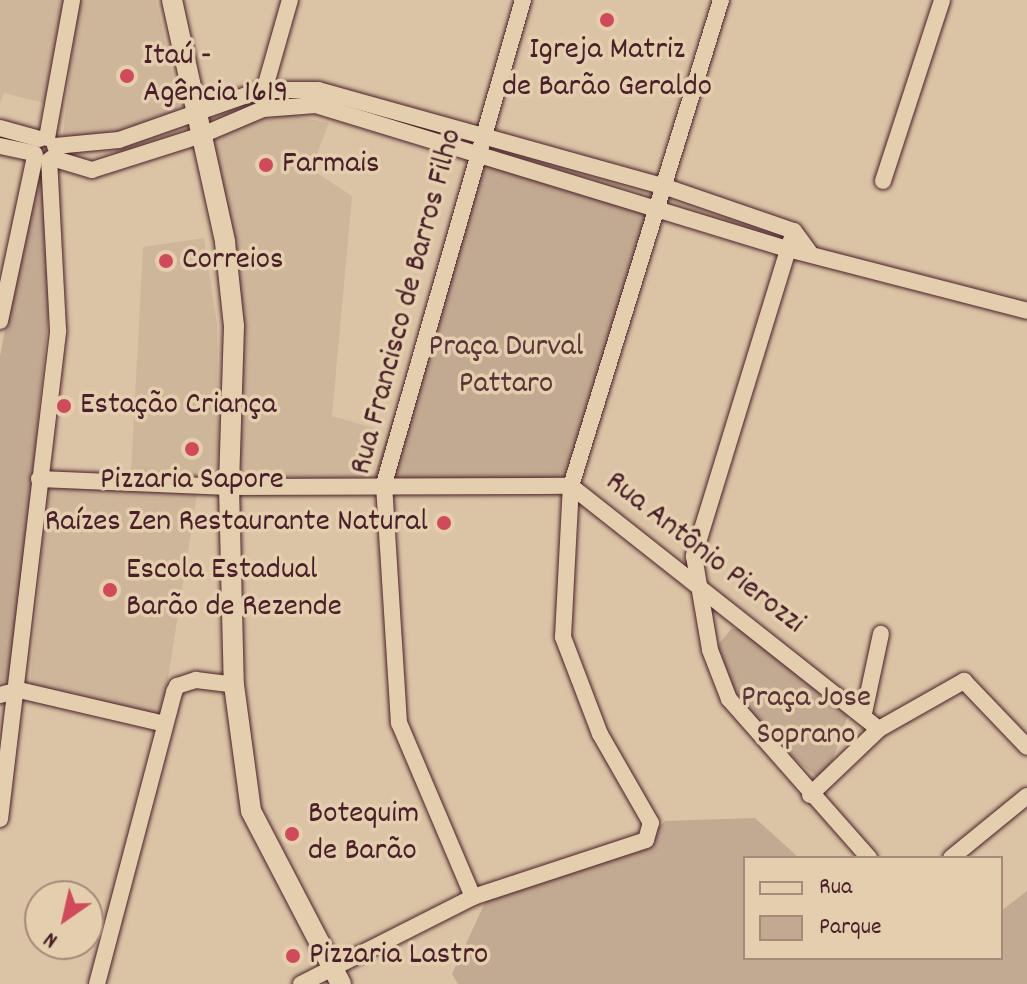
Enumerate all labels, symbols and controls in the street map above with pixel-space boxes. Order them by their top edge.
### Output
marker: Igreja Matriz de Barão Geraldo [598,11,616,29]
place label: Igreja Matriz de Barão Geraldo [502,33,712,108]
place label: Itaú - Agência 1619 [143,39,288,114]
marker: Itaú - Agência 1619 [118,67,136,85]
street label: Rua Francisco de Barros Filho [343,125,473,479]
place label: Farmais [282,146,379,184]
marker: Farmais [257,156,275,174]
place label: Correios [182,242,283,280]
marker: Correios [157,252,175,270]
park label: Praça Durval Pattaro [429,330,583,405]
place label: Estação Criança [80,387,276,425]
marker: Estação Criança [55,397,73,415]
marker: Pizzaria Sapore [183,440,201,458]
place label: Pizzaria Sapore [100,462,284,500]
street label: Rua Antônio Pierozzi [596,464,812,644]
place label: Raízes Zen Restaurante Natural [45,504,428,542]
marker: Raízes Zen Restaurante Natural [435,514,453,532]
place label: Escola Estadual Barão de Rezende [126,553,342,628]
marker: Escola Estadual Barão de Rezende [101,581,119,599]
park label: Praça Jose Soprano [741,681,871,756]
place label: Botequim de Barão [308,797,419,872]
marker: Botequim de Barão [283,825,301,843]
legend [743,856,1003,960]
text: Rua [819,871,852,905]
north arrow [24,880,104,960]
text: Parque [819,911,882,945]
text: N [38,923,65,955]
place label: Pizzaria Lastro [309,937,488,975]
marker: Pizzaria Lastro [284,947,302,965]

